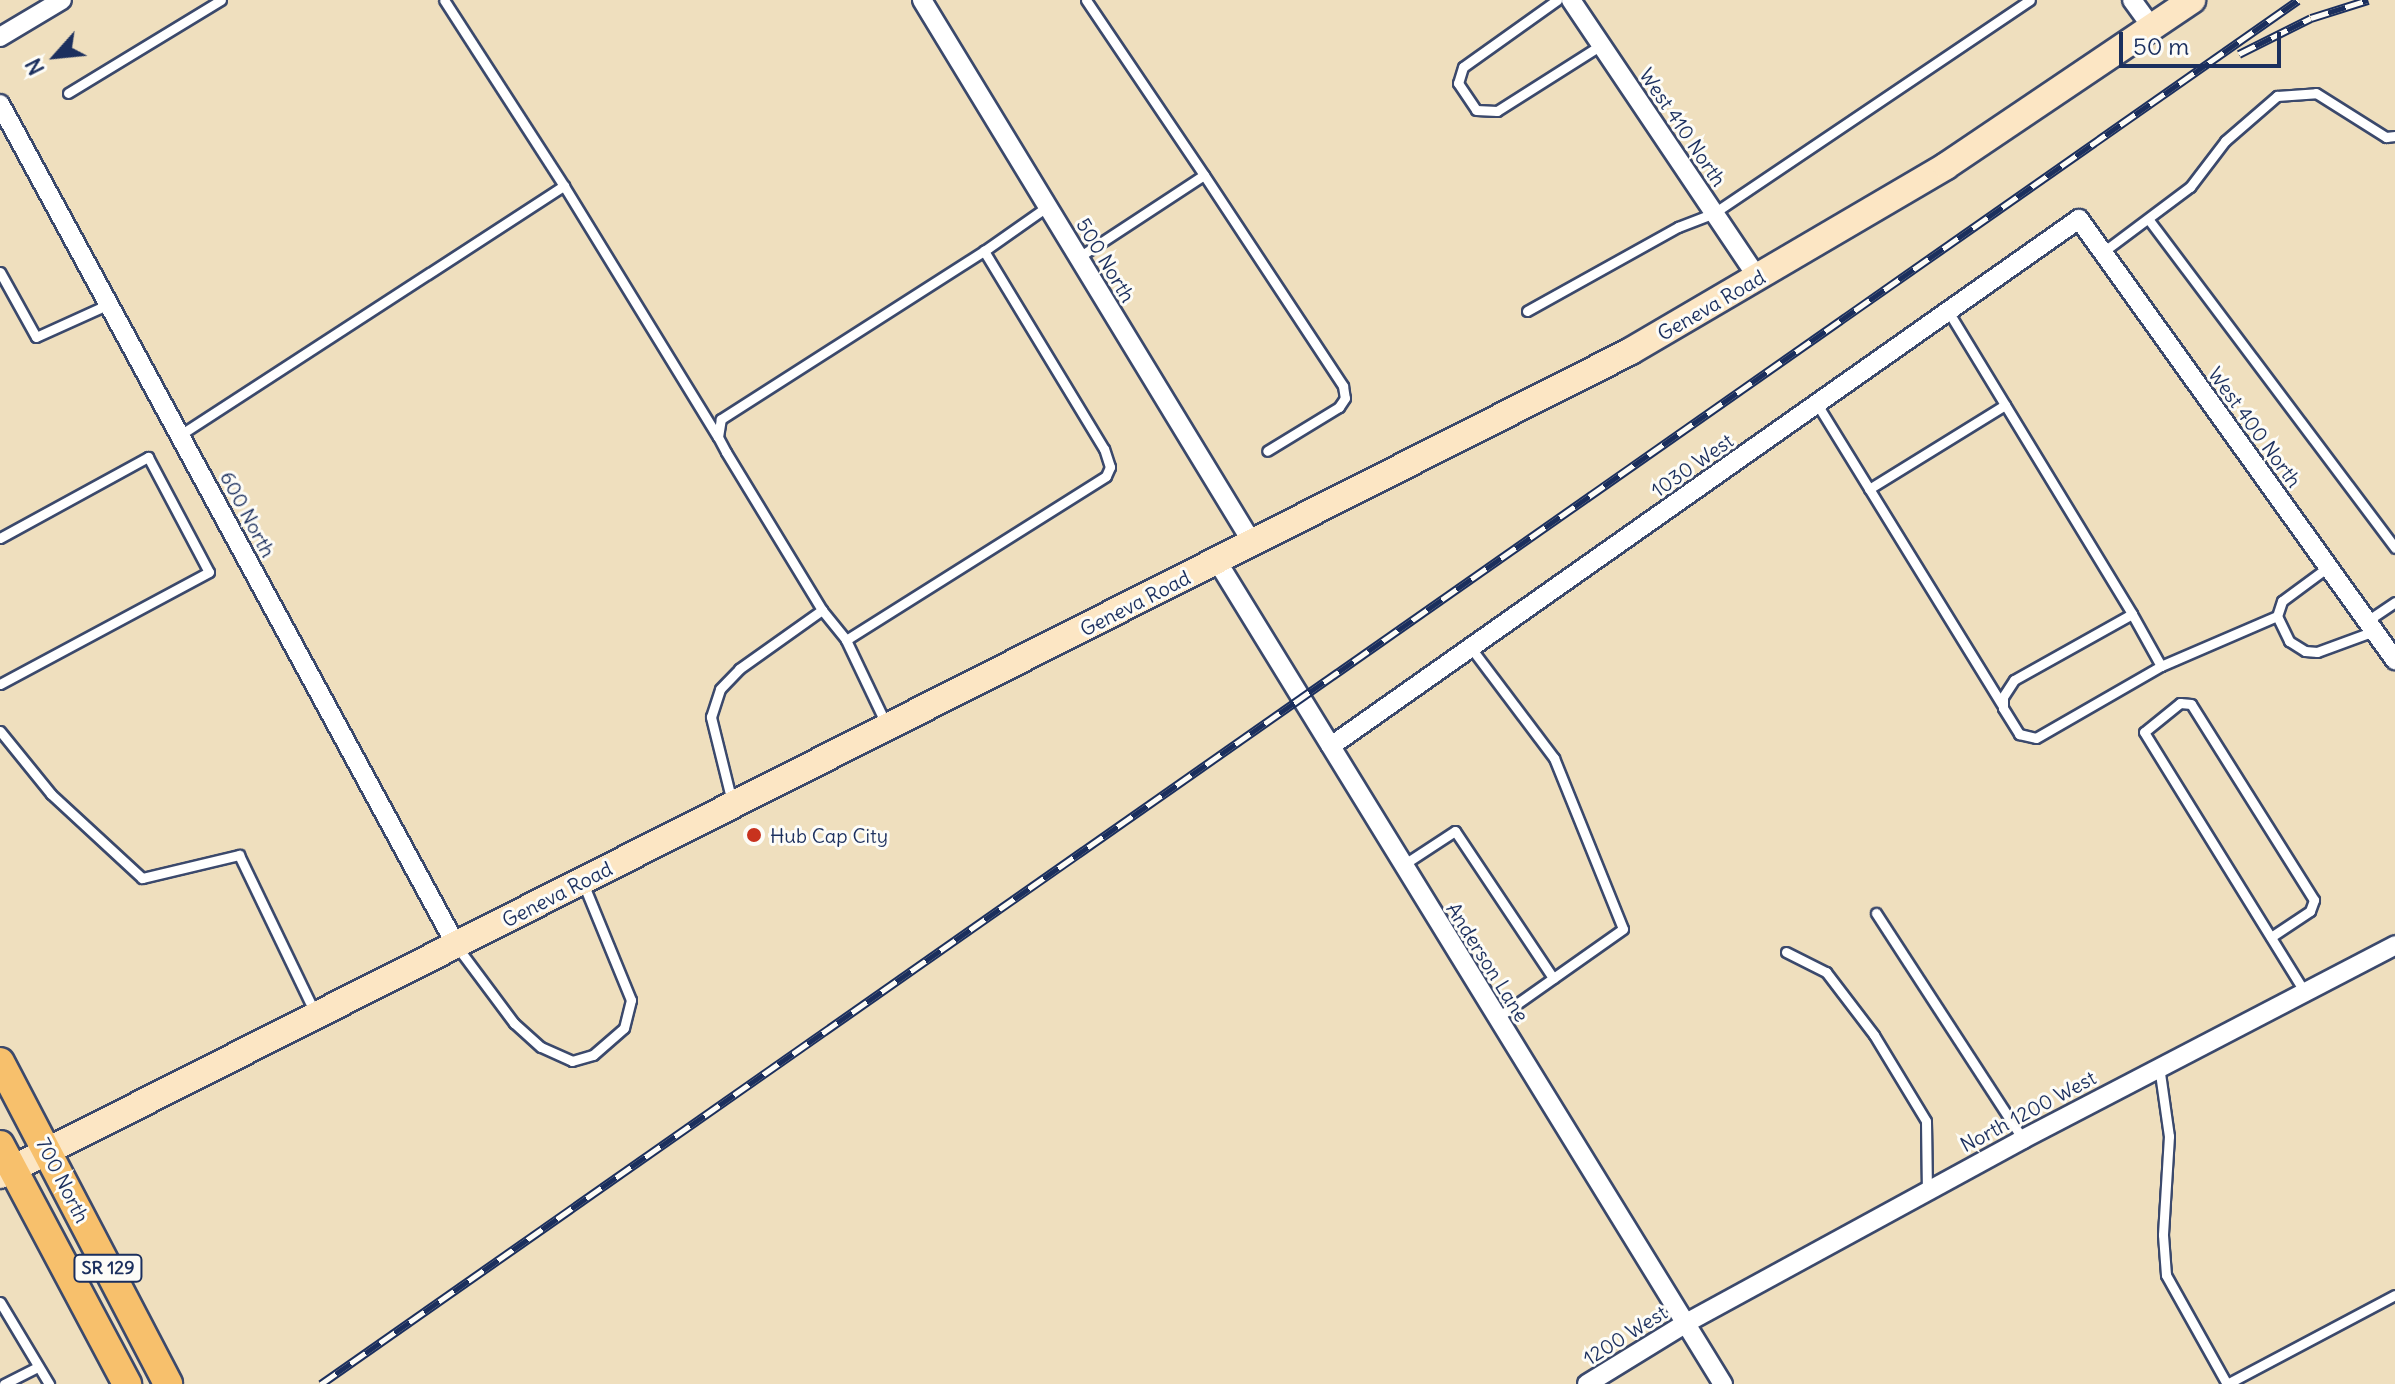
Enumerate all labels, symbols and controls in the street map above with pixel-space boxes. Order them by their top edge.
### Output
north arrow [16,16,96,96]
scale bar [2123,16,2285,66]
text: 50 m [2133,31,2189,61]
text: N [19,54,51,80]
street label: West 410 North [1635,63,1731,191]
street label: 500 North [1072,214,1140,306]
street label: Geneva Road [1653,265,1769,345]
street label: West 400 North [2203,362,2307,492]
street label: 1030 West [1646,428,1738,502]
street label: 600 North [215,467,281,561]
street label: Geneva Road [1076,565,1194,641]
place label: Hub Cap City [770,823,888,847]
marker: Hub Cap City [745,826,763,844]
street label: Geneva Road [498,856,616,932]
street label: Anderson Lane [1442,898,1534,1026]
street label: North 1200 West [1956,1065,2100,1157]
street label: 700 North [31,1133,95,1227]
road number: SR 129 [72,1254,144,1282]
street label: 1200 West [1579,1300,1671,1370]

